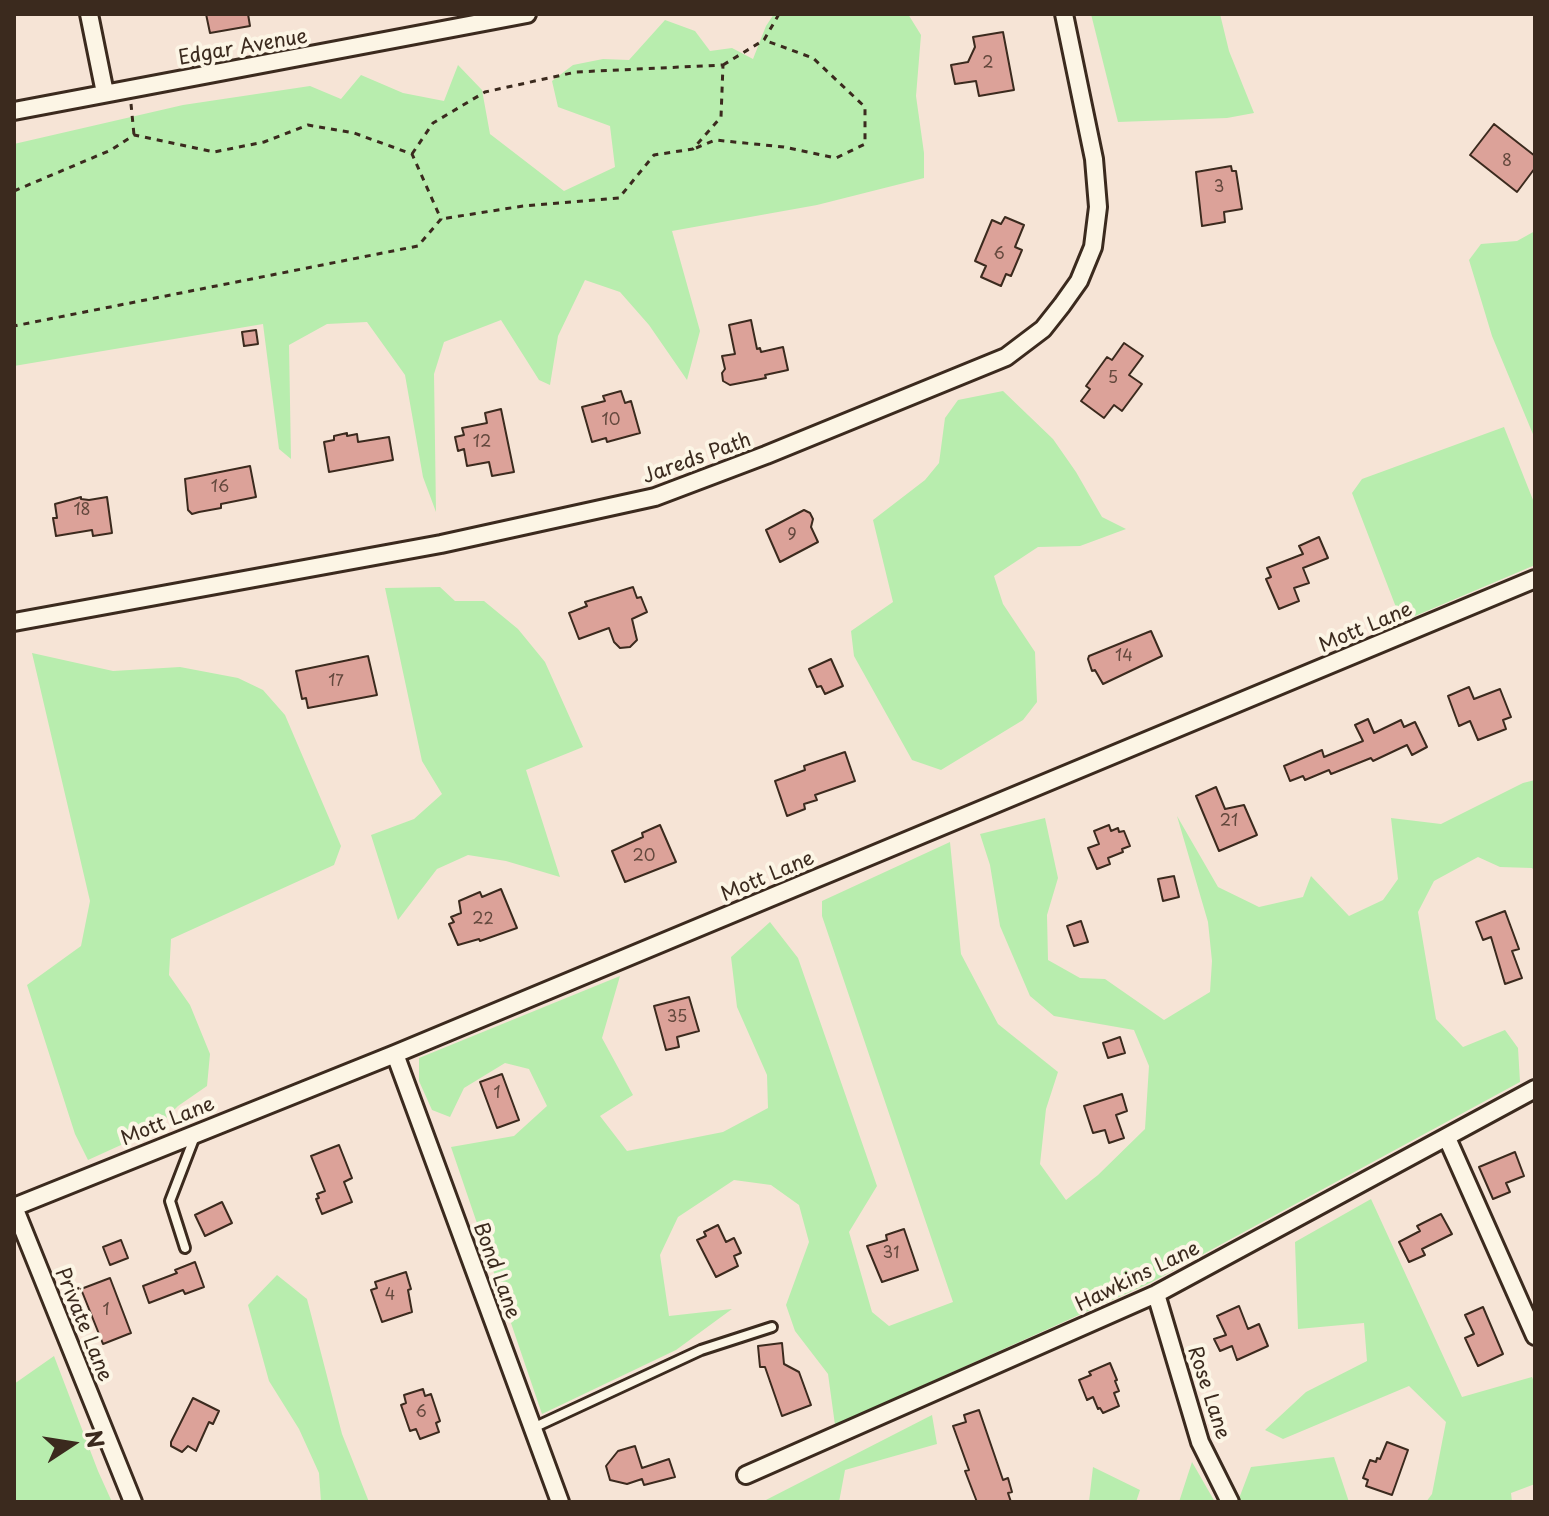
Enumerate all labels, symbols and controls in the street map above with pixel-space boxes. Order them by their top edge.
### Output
street label: Edgar Avenue [177,25,309,71]
house number: 2 [982,54,994,74]
house number: 8 [1502,152,1512,172]
house number: 3 [1214,178,1224,198]
house number: 6 [993,245,1005,265]
house number: 5 [1108,369,1118,389]
house number: 10 [602,411,620,431]
street label: Jareds Path [640,428,754,490]
house number: 12 [473,433,491,453]
house number: 16 [211,478,229,498]
house number: 18 [73,501,91,521]
house number: 9 [787,526,797,546]
street label: Mott Lane [1316,598,1416,658]
house number: 14 [1115,647,1133,667]
house number: 17 [328,672,344,692]
house number: 21 [1220,812,1238,832]
house number: 20 [633,847,655,867]
street label: Mott Lane [718,847,818,907]
house number: 22 [472,910,494,930]
house number: 35 [667,1008,687,1028]
house number: 1 [493,1084,501,1104]
street label: Mott Lane [118,1092,218,1152]
street label: Bond Lane [467,1219,525,1323]
street label: Hawkins Lane [1072,1237,1204,1317]
house number: 31 [883,1244,899,1264]
street label: Private Lane [49,1265,117,1385]
house number: 4 [385,1286,395,1306]
house number: 1 [102,1301,110,1321]
street label: Rose Lane [1182,1343,1234,1443]
house number: 6 [415,1403,427,1423]
north arrow [32,1404,112,1484]
text: N [78,1427,114,1451]

